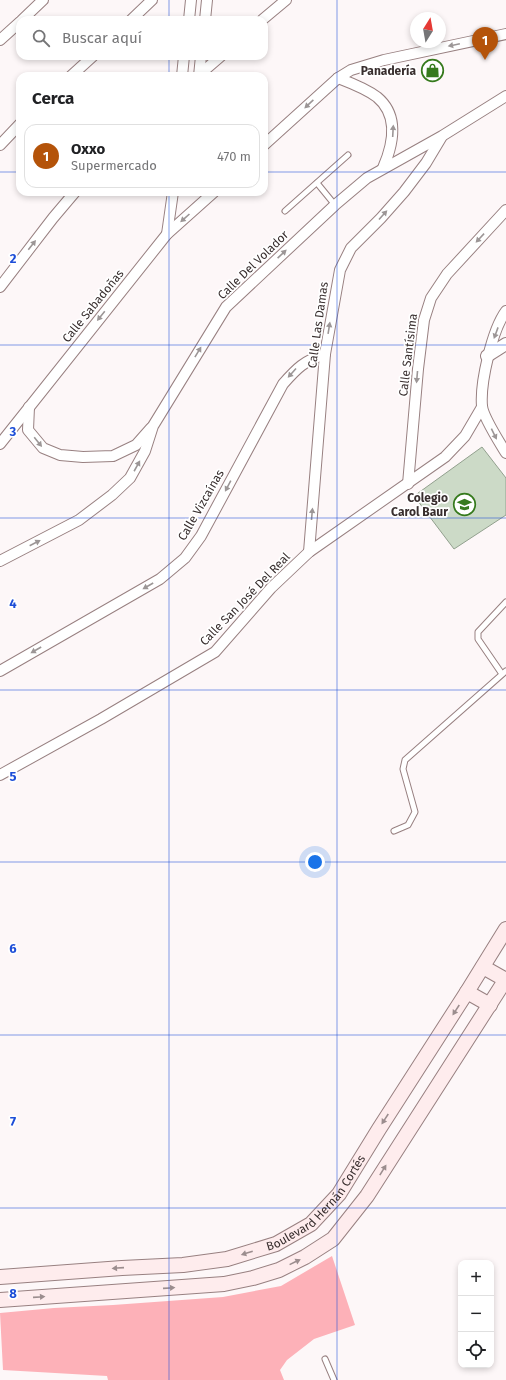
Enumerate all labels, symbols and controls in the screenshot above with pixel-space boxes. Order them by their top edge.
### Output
north arrow [410,12,446,48]
search box [16,16,268,60]
icon: search [30,27,52,49]
pin: 1 [472,27,498,60]
text: Buscar aquí [62,29,142,47]
one-way arrow [448,43,460,49]
shop icon: Panadería [419,58,445,84]
place label: Panadería [361,64,416,78]
text: Cerca [32,88,74,109]
one-way arrow [304,100,314,109]
one-way arrow [389,125,396,137]
text: Oxxo [71,140,105,158]
text: 1 [43,149,49,164]
text: 470 m [217,149,251,164]
text: Supermercado [71,158,157,173]
one-way arrow [379,210,388,221]
one-way arrow [180,213,191,222]
street label: Calle Del Volador [215,227,292,302]
one-way arrow [475,233,484,243]
one-way arrow [28,239,36,250]
one-way arrow [277,249,287,259]
text: 2 [10,251,17,266]
street label: Calle Sabadoñas [59,267,127,345]
street label: Calle Las Damas [305,280,331,369]
one-way arrow [97,311,105,322]
street label: Calle Santísima [396,313,420,397]
one-way arrow [326,322,332,334]
one-way arrow [492,327,498,339]
one-way arrow [195,346,202,358]
one-way arrow [288,368,297,379]
one-way arrow [414,371,421,383]
text: 3 [9,424,17,439]
one-way arrow [491,428,498,440]
one-way arrow [33,437,42,448]
one-way arrow [133,460,140,472]
street label: Calle Vizcaínas [175,467,227,543]
one-way arrow [224,480,231,492]
place label: Colegio Carol Baur [391,491,448,519]
school or university icon: Colegio Carol Baur [451,492,477,518]
one-way arrow [309,508,316,520]
one-way arrow [29,539,40,546]
street label: Calle San José Del Real [197,549,293,648]
one-way arrow [142,582,154,589]
text: 4 [9,596,17,611]
one-way arrow [30,647,42,654]
text: 5 [10,769,17,784]
your location [305,852,325,872]
text: 6 [9,941,17,956]
one-way arrow [452,1005,460,1015]
one-way arrow [382,1113,389,1125]
text: 7 [10,1114,16,1129]
street label: Boulevard Hernán Cortés [264,1152,368,1254]
one-way arrow [379,1165,387,1175]
one-way arrow [241,1250,253,1256]
one-way arrow [289,1259,301,1266]
map controls [458,1260,494,1368]
button: + [458,1260,494,1296]
one-way arrow [112,1265,124,1272]
one-way arrow [163,1284,175,1291]
text: 8 [9,1286,17,1301]
one-way arrow [33,1293,45,1300]
button: − [458,1296,494,1332]
button: locate [458,1332,494,1368]

